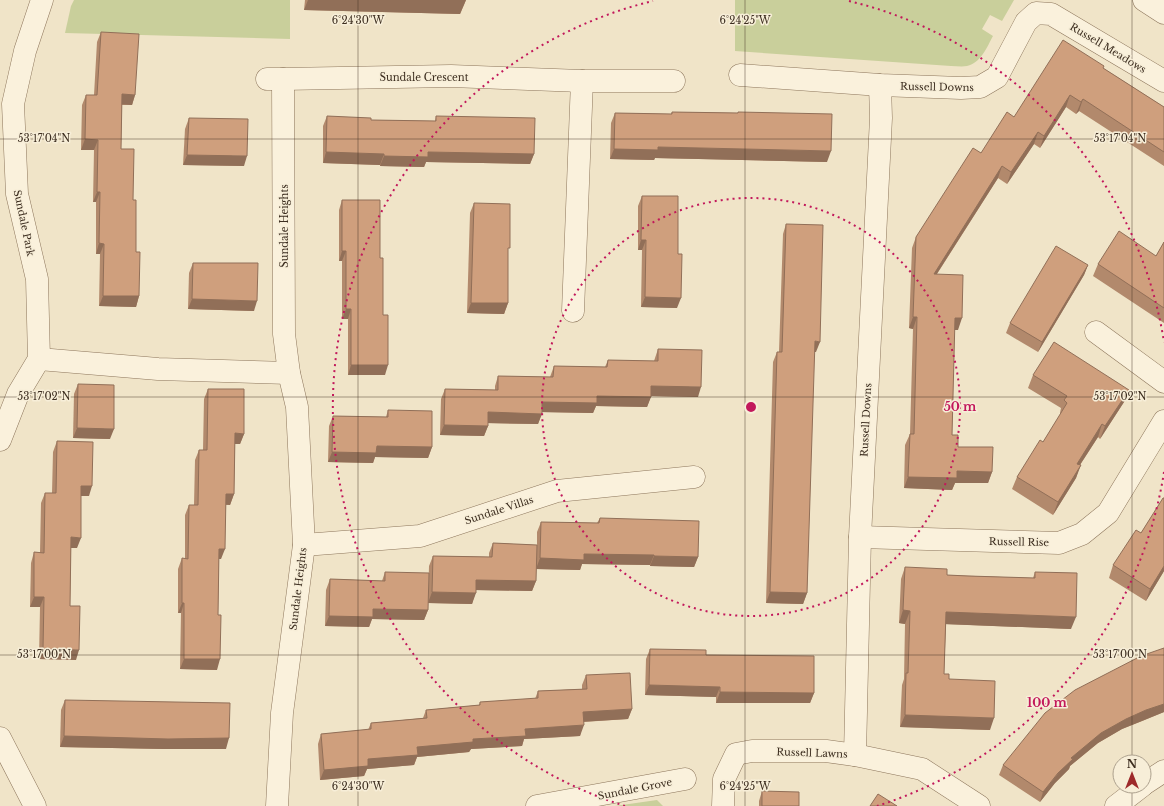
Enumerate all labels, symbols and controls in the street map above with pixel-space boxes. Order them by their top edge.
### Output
text: 6°24'30"W [332,14,385,27]
text: 6°24'25"W [719,14,771,27]
street label: Russell Meadows [1067,20,1149,76]
street label: Sundale Crescent [380,71,469,84]
street label: Russell Downs [900,80,975,94]
text: 53°17'04"N [18,132,70,145]
text: 53°17'04"N [1094,132,1146,145]
street label: Sundale Heights [278,184,291,268]
street label: Sundale Park [11,189,38,258]
street label: Russell Downs [858,382,874,457]
text: 53°17'02"N [18,390,70,403]
text: 53°17'02"N [1094,390,1146,403]
text: 50 m [944,399,977,414]
centre of rings [744,400,758,414]
street label: Sundale Villas [463,493,535,527]
street label: Russell Rise [989,535,1050,549]
street label: Sundale Heights [286,546,310,631]
text: 53°17'00"N [17,648,71,661]
text: 53°17'00"N [1093,648,1147,661]
text: 100 m [1027,695,1068,710]
street label: Russell Lawns [776,745,848,761]
north arrow [1112,754,1152,794]
text: N [1127,757,1138,771]
street label: Sundale Grove [597,775,674,803]
text: 6°24'30"W [332,780,385,793]
text: 6°24'25"W [719,780,771,793]

